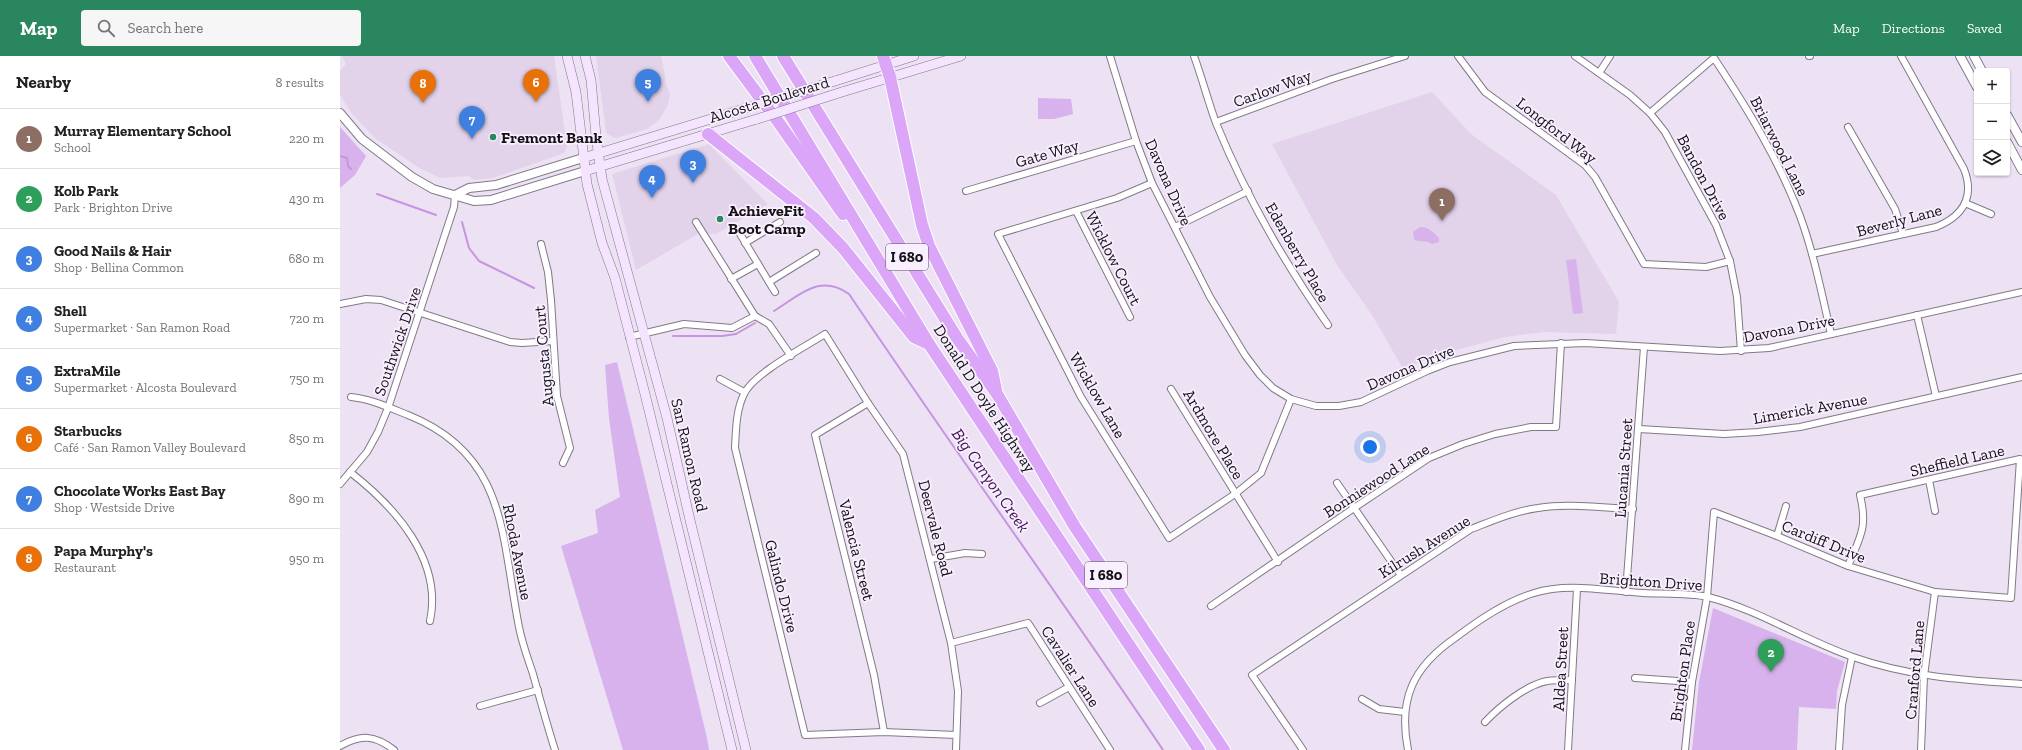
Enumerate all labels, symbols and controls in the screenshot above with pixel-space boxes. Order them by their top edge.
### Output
search box [81,10,361,46]
text: Map [20,17,57,40]
icon: search [95,17,117,39]
text: Search here [127,19,203,37]
text: Map [1833,20,1860,37]
text: Directions [1882,20,1945,37]
text: Saved [1967,20,2002,37]
street label: Carlow Way [1230,65,1315,111]
map controls [1974,68,2010,176]
button: + [1974,68,2010,104]
pin: 6 [523,69,549,102]
pin: 5 [635,69,661,102]
pin: 8 [410,70,436,103]
text: Nearby [16,72,71,92]
street label: Alcosta Boulevard [707,72,832,127]
text: 8 results [276,75,324,90]
street label: Longford Way [1513,93,1601,168]
street label: Briarwood Lane [1746,93,1813,199]
button: − [1974,104,2010,140]
pin: 7 [459,106,485,139]
text: Murray Elementary School [54,122,231,140]
place label: Fremont Bank [501,128,603,147]
text: 1 [26,131,32,146]
text: 220 m [289,131,324,146]
street label: Bandon Drive [1673,131,1734,223]
marker: Fremont Bank [488,132,498,142]
street label: Gate Way [1013,135,1082,172]
street label: Davona Drive [1141,136,1196,228]
text: School [54,140,91,155]
button: layers [1974,140,2010,176]
pin: 3 [680,150,706,183]
pin: 4 [639,165,665,198]
text: Kolb Park [54,182,118,200]
pin: 1 [1429,188,1455,221]
text: 2 [26,191,32,206]
text: 430 m [289,191,324,206]
street label: Edenberry Place [1261,199,1334,305]
text: Park · Brighton Drive [54,200,172,215]
street label: Beverly Lane [1854,200,1944,241]
place label: AchieveFit Boot Camp [728,201,806,238]
street label: Wicklow Court [1082,208,1145,308]
marker: AchieveFit Boot Camp [715,214,725,224]
text: Good Nails & Hair [54,242,172,260]
road number: I 680 [886,244,928,270]
text: 3 [26,251,32,266]
text: 680 m [288,251,324,266]
text: Shop · Bellina Common [54,260,184,275]
street label: Southwick Drive [370,284,425,398]
text: Shell [54,302,87,320]
street label: Augusta Court [530,305,557,407]
street label: Davona Drive [1742,310,1836,347]
text: 4 [25,311,33,326]
text: 720 m [290,311,324,326]
text: Supermarket · San Ramon Road [54,320,230,335]
street label: Donald D Doyle Highway [930,321,1040,476]
street label: Davona Drive [1364,341,1457,394]
street label: Wicklow Lane [1065,349,1130,441]
text: ExtraMile [54,362,121,380]
text: 5 [26,371,32,386]
text: 750 m [290,371,324,386]
text: Supermarket · Alcosta Boulevard [54,380,237,395]
street label: Ardmore Place [1179,386,1248,483]
street label: Limerick Avenue [1752,389,1869,428]
street label: San Ramon Road [667,397,712,514]
street label: Lucania Street [1611,418,1636,519]
text: Starbucks [54,422,122,440]
water label: Big Canyon Creek [948,424,1034,536]
text: 6 [26,431,32,446]
text: 850 m [289,431,324,446]
your location [1360,437,1380,457]
street label: Bonniewood Lane [1320,439,1433,522]
text: Café · San Ramon Valley Boulevard [54,440,246,455]
street label: Sheffield Lane [1908,440,2006,481]
street label: Deervale Road [914,478,957,579]
text: Chocolate Works East Bay [54,482,226,500]
text: 7 [26,491,32,506]
text: 890 m [288,491,324,506]
street label: Valencia Street [835,497,878,603]
text: Shop · Westside Drive [54,500,175,515]
street label: Rhoda Avenue [499,502,536,602]
street label: Kilrush Avenue [1375,511,1474,582]
street label: Cardiff Drive [1779,516,1869,567]
street label: Galindo Drive [761,538,802,635]
text: Papa Murphy's [54,542,153,560]
text: 8 [25,551,33,566]
text: 950 m [289,551,324,566]
text: Restaurant [54,560,116,575]
road number: I 680 [1085,562,1127,588]
street label: Brighton Drive [1599,568,1703,595]
street label: Brighton Place [1666,619,1699,723]
street label: Cranford Lane [1901,620,1928,720]
street label: Cavalier Lane [1037,622,1104,710]
street label: Aldea Street [1549,626,1572,712]
pin: 2 [1758,639,1784,672]

